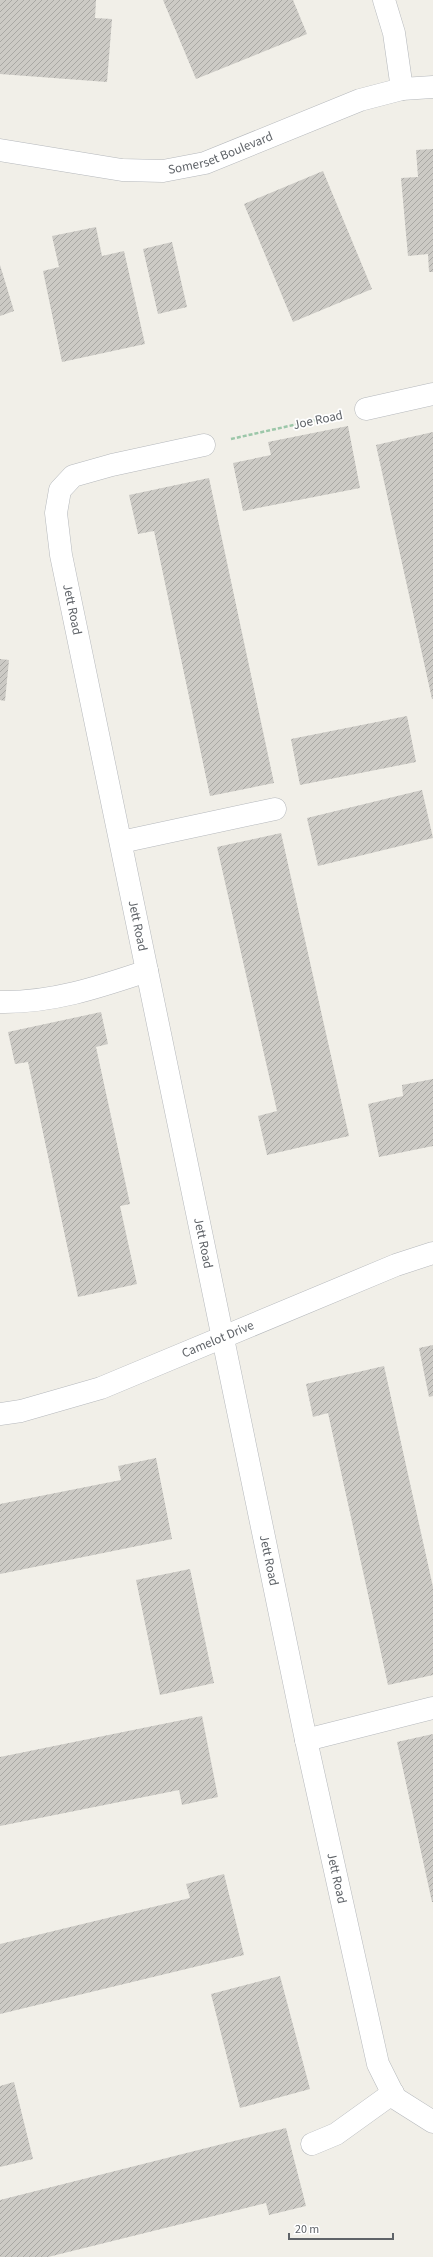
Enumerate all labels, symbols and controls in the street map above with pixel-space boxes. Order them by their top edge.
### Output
street label: Somerset Boulevard [167,127,276,179]
street label: Joe Road [292,406,344,434]
street label: Jett Road [58,582,86,637]
street label: Jett Road [124,899,152,953]
street label: Jett Road [189,1216,217,1270]
street label: Camelot Drive [179,1316,257,1362]
street label: Jett Road [255,1533,283,1587]
street label: Jett Road [322,1851,351,1905]
scale bar [289,2215,393,2241]
text: 20 m [295,2221,319,2238]

